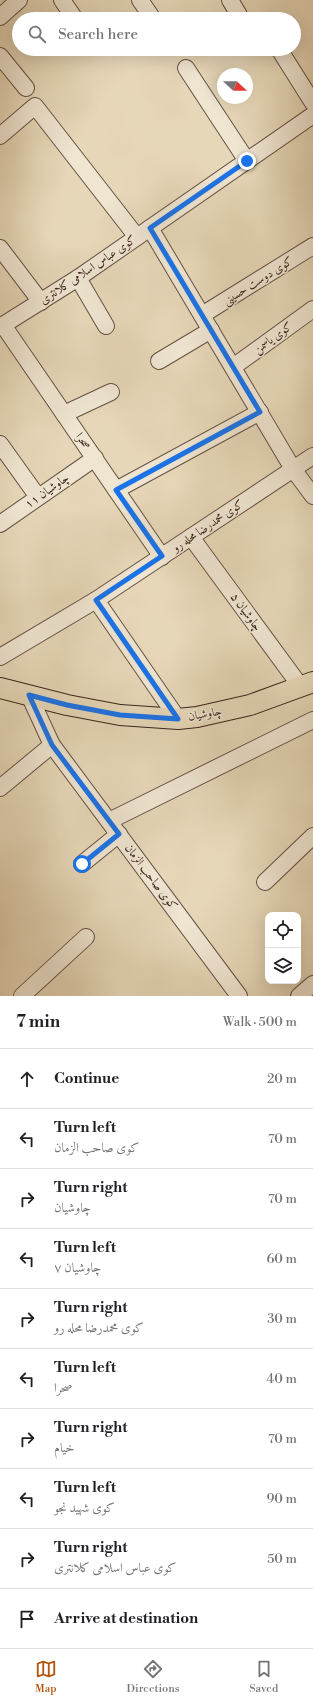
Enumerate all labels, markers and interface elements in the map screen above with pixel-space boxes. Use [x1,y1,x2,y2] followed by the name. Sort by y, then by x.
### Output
[12,12,301,56] search box
[26,23,48,45] icon: search
[58,25,138,44] text: Search here
[217,68,253,104] north arrow
[238,152,256,170] route end
[37,232,139,308] street label: کوی عباس اسلامی کلانتری
[220,253,297,309] street label: کوی دوست حسینی
[251,319,296,358] street label: کوی یاسمن
[72,430,94,453] street label: صحرا
[22,470,73,513] street label: چاوشیان ۱۱
[168,497,247,557] street label: کوی محمدرضا محله رو
[226,590,265,635] street label: چاوشیان ۵
[187,704,223,725] street label: چاوشیان
[121,841,181,913] street label: کوی صاحب الزمان
[73,855,91,873] route start
[265,912,301,984] map controls
[265,912,301,948] button: locate
[265,948,301,984] button: layers
[16,1011,60,1033] text: 7 min
[223,1014,297,1030] text: Walk · 500 m
[16,1068,38,1090] icon: ahead
[54,1069,119,1088] text: Continue
[267,1071,297,1087] text: 20 m
[54,1118,116,1137] text: Turn left
[16,1128,38,1150] icon: left
[268,1131,297,1147] text: 70 m
[54,1140,139,1156] text: کوی صاحب الزمان
[54,1178,128,1197] text: Turn right
[16,1188,38,1210] icon: right
[268,1191,297,1207] text: 70 m
[54,1200,91,1216] text: چاوشیان
[54,1238,116,1257] text: Turn left
[16,1248,38,1270] icon: left
[266,1251,297,1267] text: 60 m
[54,1260,101,1276] text: چاوشیان ۷
[54,1298,128,1317] text: Turn right
[16,1308,38,1330] icon: right
[267,1311,297,1327] text: 30 m
[54,1320,144,1336] text: کوی محمدرضا محله رو
[54,1358,116,1377] text: Turn left
[16,1368,38,1390] icon: left
[267,1371,297,1387] text: 40 m
[54,1380,73,1396] text: صحرا
[54,1418,128,1437] text: Turn right
[16,1428,38,1450] icon: right
[268,1431,297,1447] text: 70 m
[54,1440,75,1456] text: خیام
[54,1478,116,1497] text: Turn left
[16,1488,38,1510] icon: left
[266,1491,297,1507] text: 90 m
[54,1500,115,1516] text: کوی شهید نجو
[54,1538,128,1557] text: Turn right
[16,1548,38,1570] icon: right
[267,1551,297,1567] text: 50 m
[54,1560,176,1576] text: کوی عباس اسلامی کلانتری
[16,1608,38,1630] icon: arrive
[54,1609,198,1628] text: Arrive at destination
[35,1658,57,1696] tab: Map
[127,1658,180,1696] tab: Directions
[249,1658,278,1696] tab: Saved

